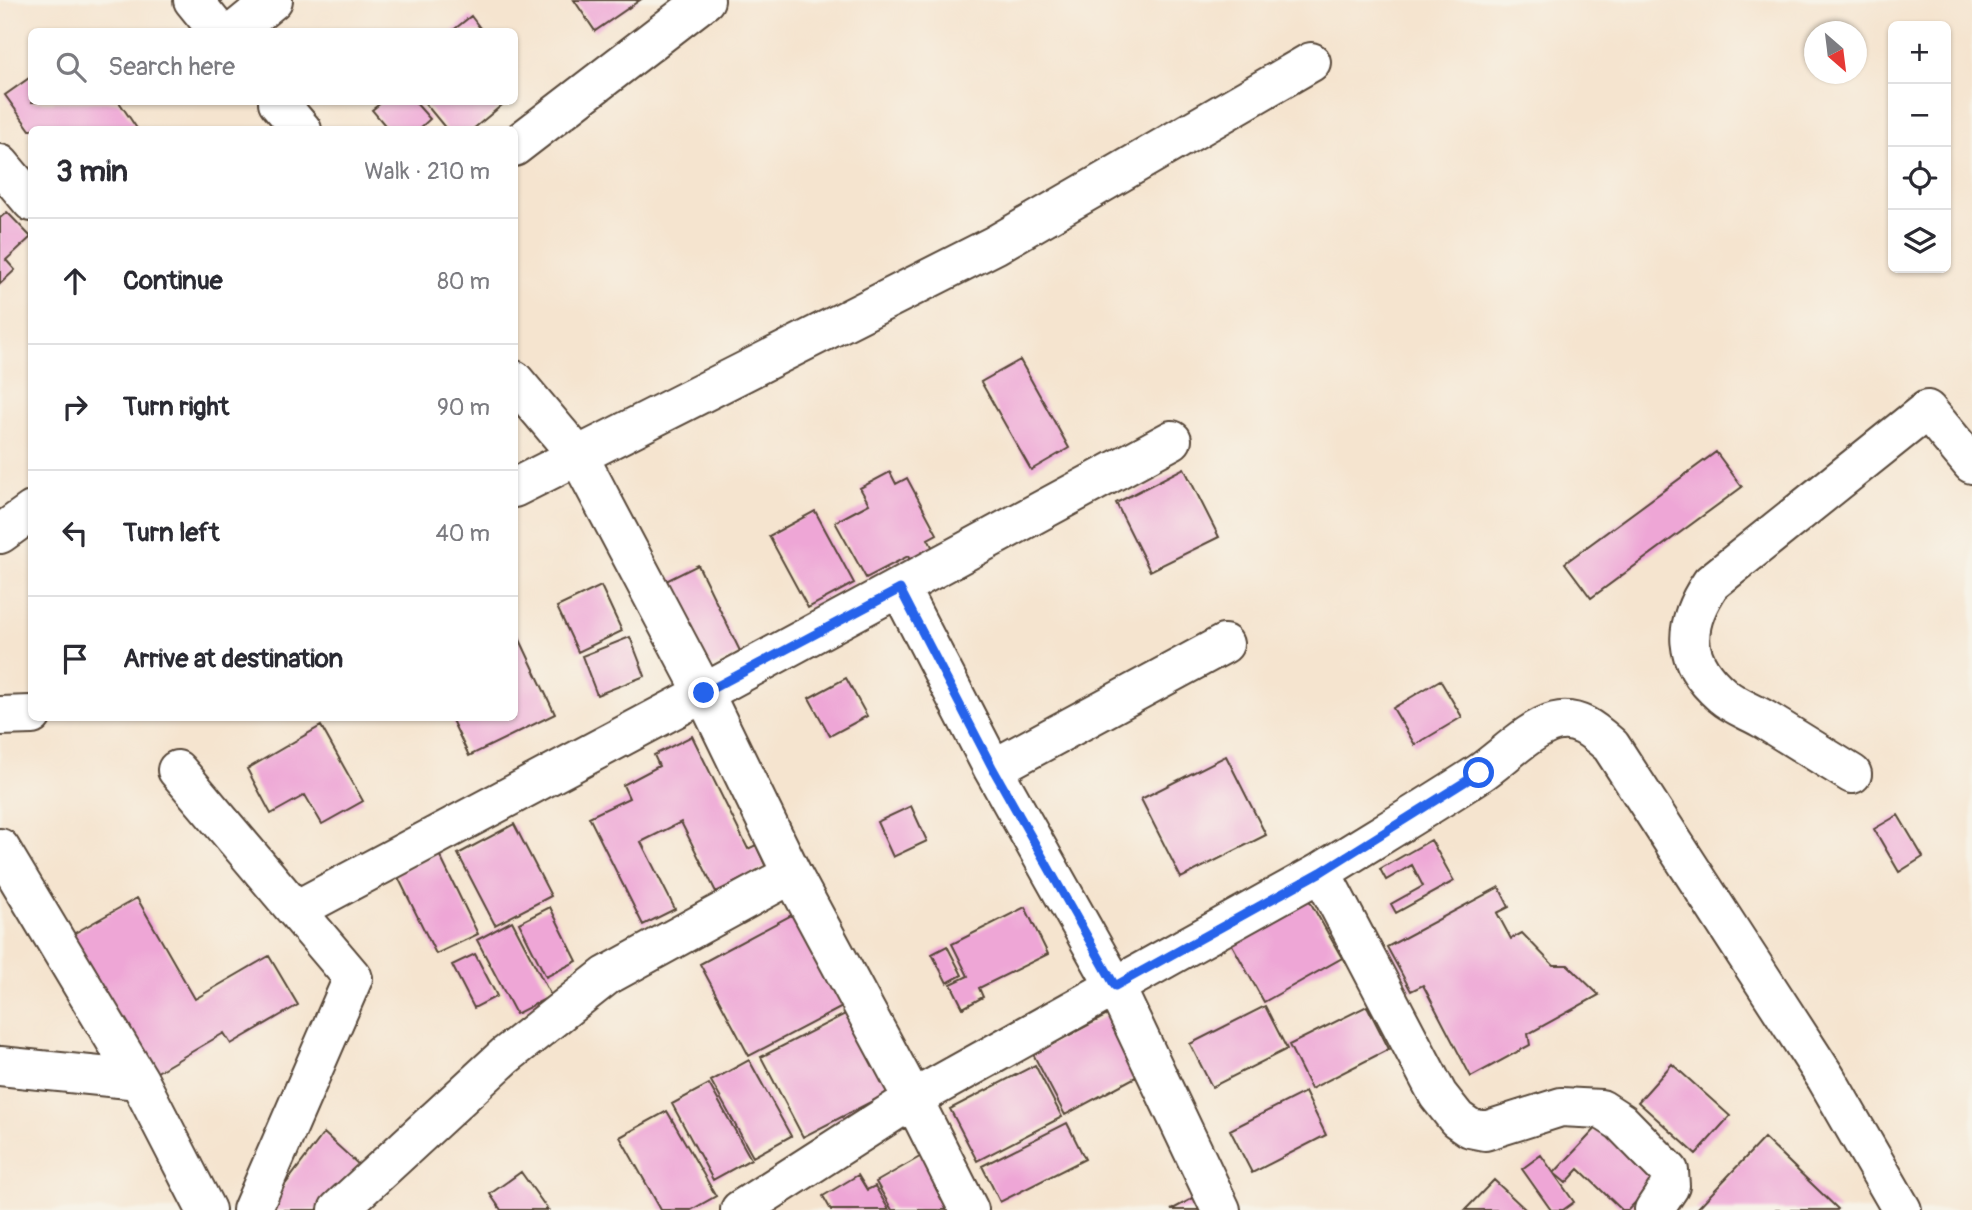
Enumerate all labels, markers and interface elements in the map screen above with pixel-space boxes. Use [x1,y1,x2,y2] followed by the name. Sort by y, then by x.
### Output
[1804,21,1867,84] north arrow
[1888,21,1951,273] map controls
[1888,21,1951,84] button: +
[28,28,518,105] search box
[52,48,90,86] icon: search
[108,51,235,83] text: Search here
[1888,84,1951,147] button: −
[1888,147,1951,210] button: locate
[56,153,128,190] text: 3 min
[364,157,490,186] text: Walk · 210 m
[1888,210,1951,273] button: layers
[56,262,94,300] icon: ahead
[123,265,223,297] text: Continue
[437,267,490,296] text: 80 m
[56,388,94,426] icon: right
[123,391,229,423] text: Turn right
[437,393,490,422] text: 90 m
[56,514,94,552] icon: left
[123,517,219,549] text: Turn left
[436,519,490,548] text: 40 m
[56,640,94,678] icon: arrive
[123,643,343,675] text: Arrive at destination
[688,677,719,708] route end
[1463,757,1494,788] route start

